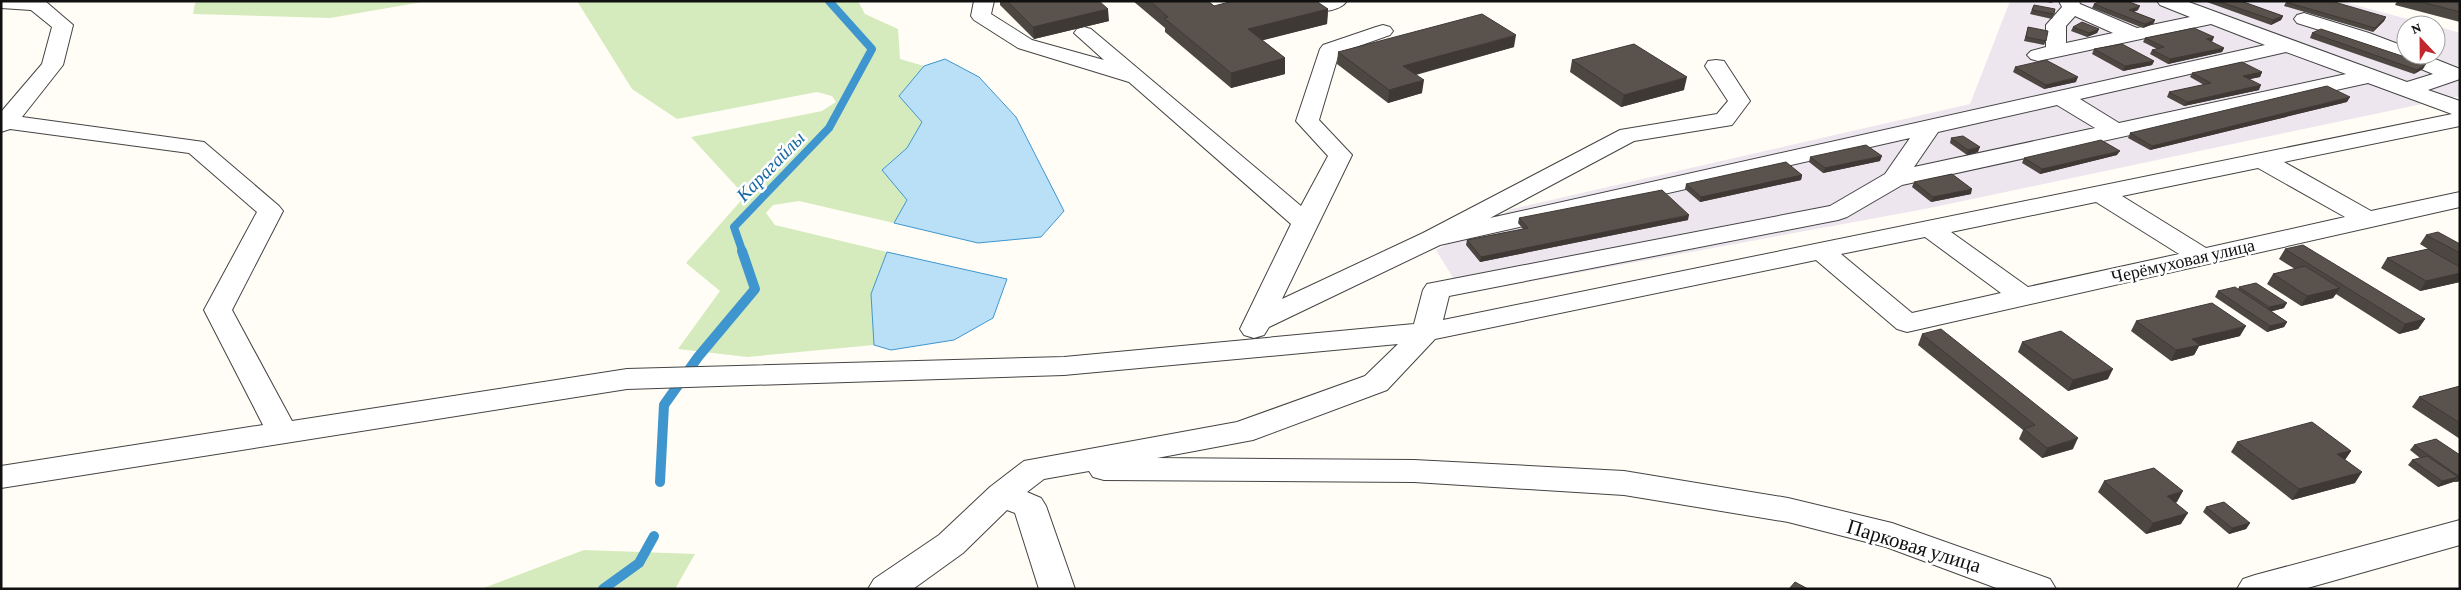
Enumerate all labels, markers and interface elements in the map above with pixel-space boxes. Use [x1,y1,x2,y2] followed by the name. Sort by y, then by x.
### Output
[2396,15,2446,65] north arrow
[2409,19,2424,37] text: N
[731,127,809,206] water label: Карагайлы
[2109,235,2257,287] street label: Черёмуховая улица
[1844,514,1985,578] street label: Парковая улица

